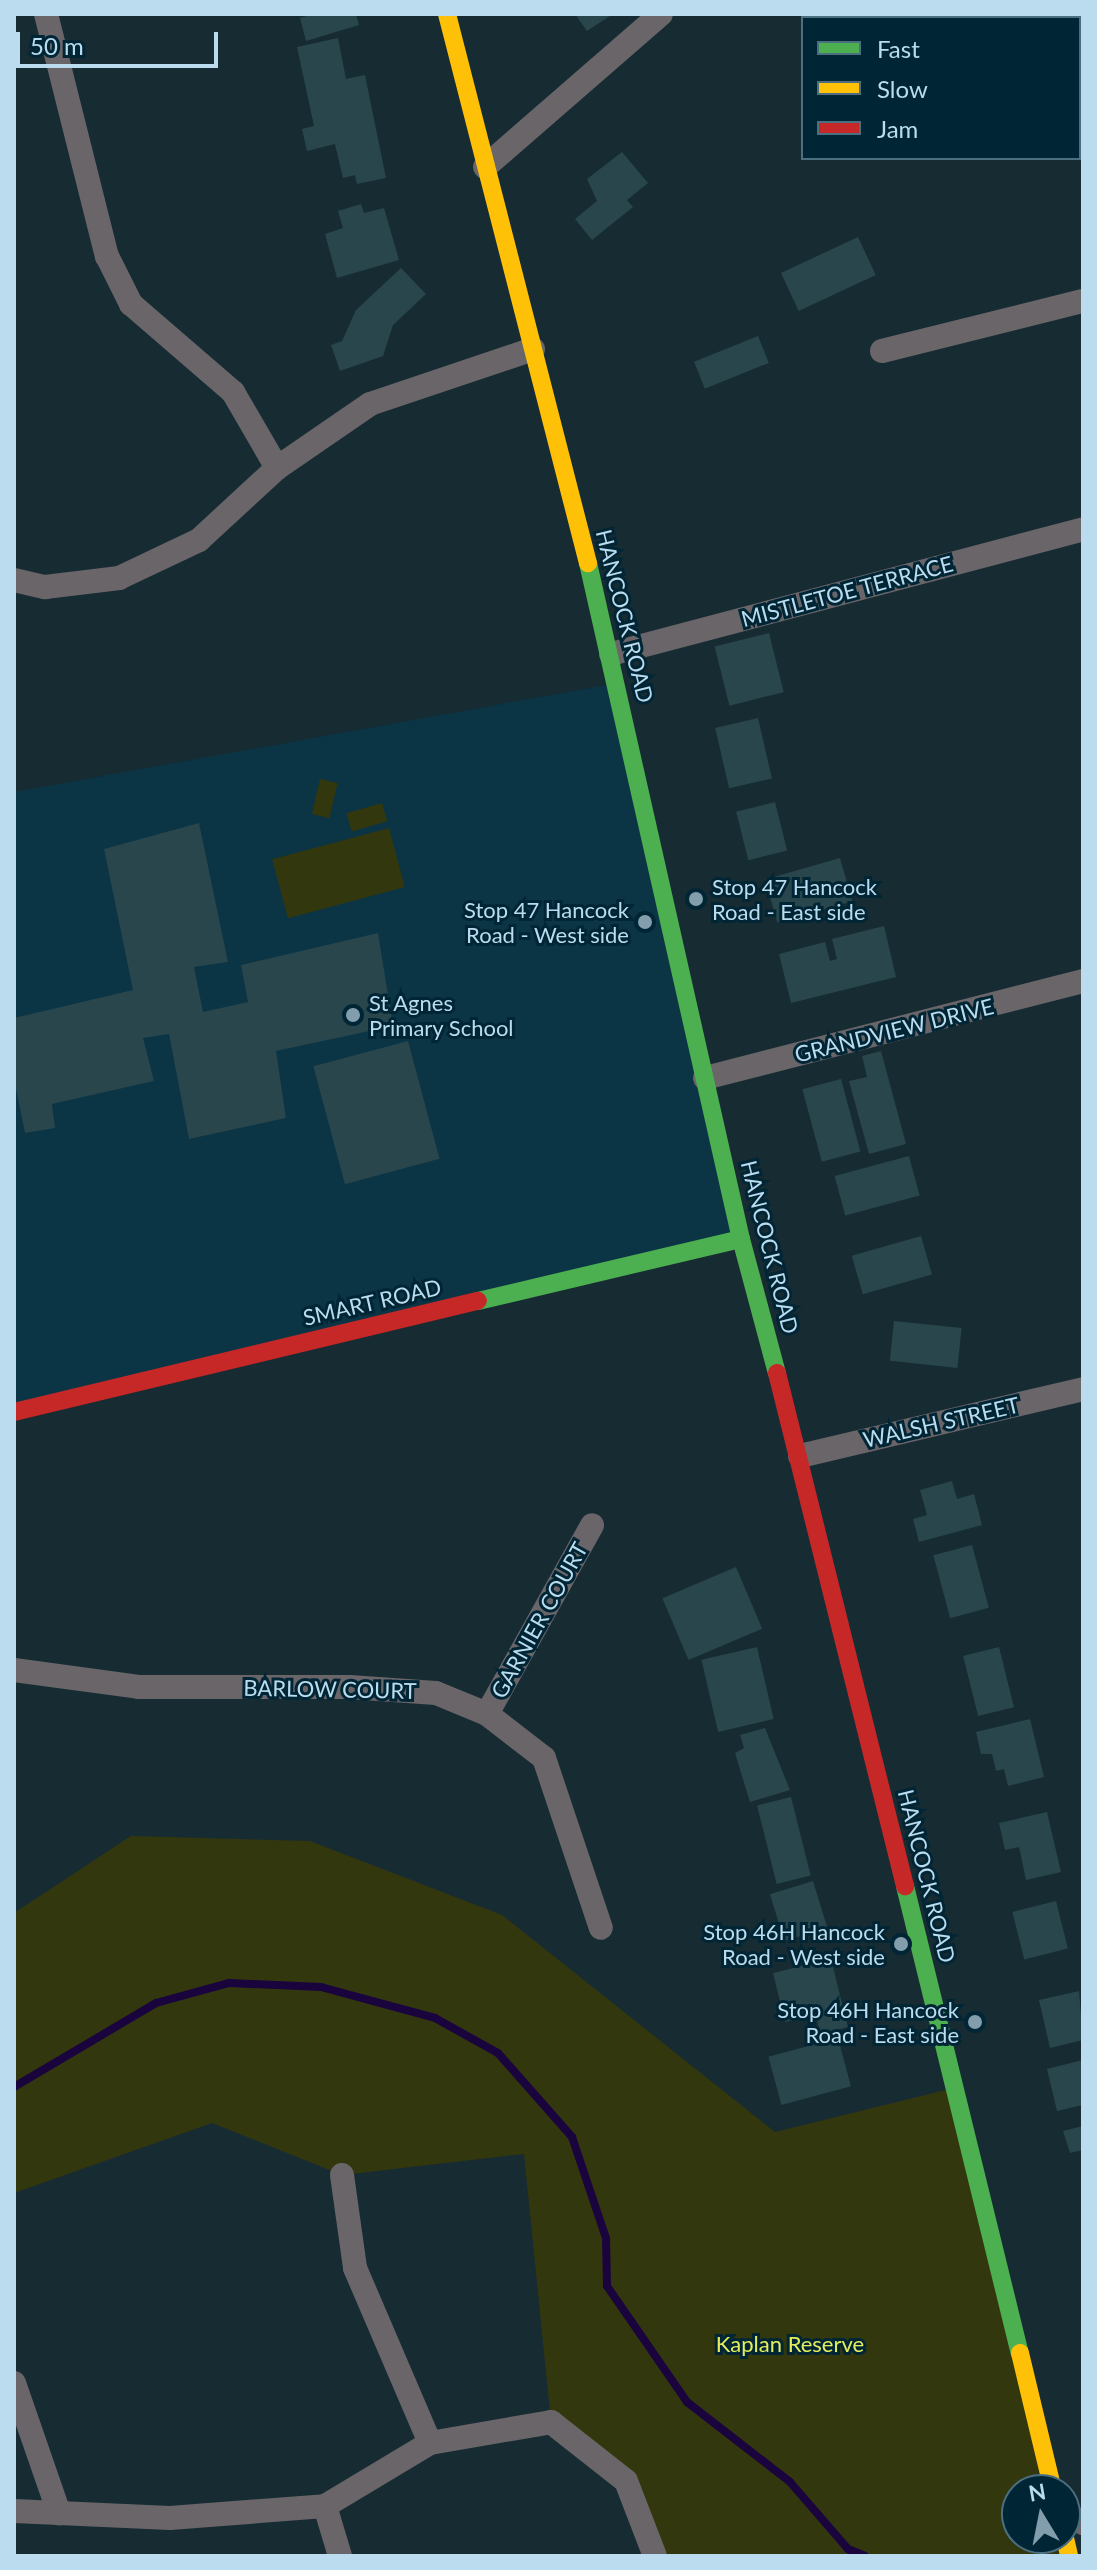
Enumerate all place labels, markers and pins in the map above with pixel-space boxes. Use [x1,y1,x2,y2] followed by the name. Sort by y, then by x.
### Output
[712,873,877,924] place label: Stop 47 Hancock Road - East side
[687,890,705,908] marker: Stop 47 Hancock Road - East side
[464,896,629,948] place label: Stop 47 Hancock Road - West side
[636,913,654,931] marker: Stop 47 Hancock Road - West side
[369,989,514,1040] place label: St Agnes Primary School
[344,1006,362,1024] marker: St Agnes Primary School
[703,1918,885,1970] place label: Stop 46H Hancock Road - West side
[892,1935,910,1953] marker: Stop 46H Hancock Road - West side
[777,1996,959,2048] place label: Stop 46H Hancock Road - East side
[966,2013,984,2031] marker: Stop 46H Hancock Road - East side

